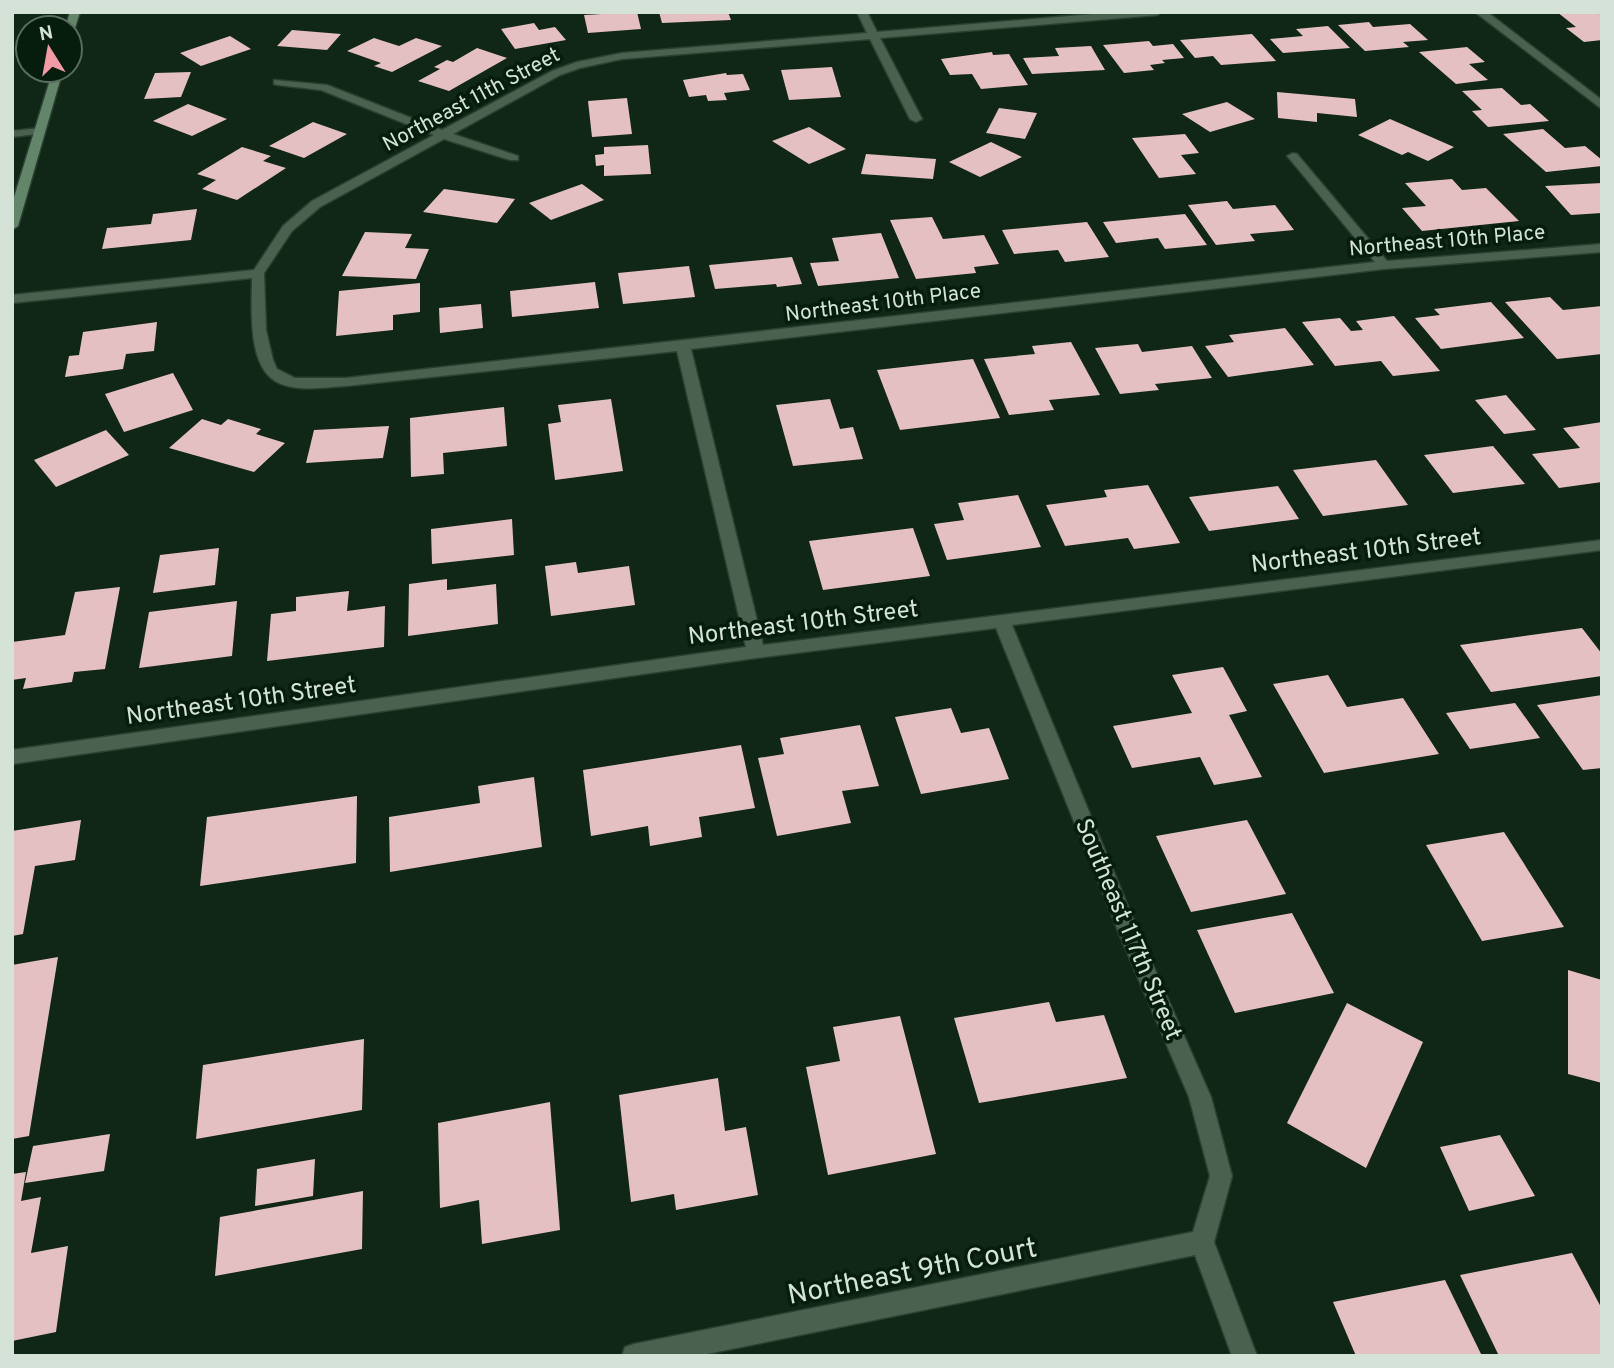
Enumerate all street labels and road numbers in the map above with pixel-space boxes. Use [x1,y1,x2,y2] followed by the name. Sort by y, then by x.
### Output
[378,42,565,159] street label: Northeast 11th Street
[1348,219,1546,264] street label: Northeast 10th Place
[784,278,983,329] street label: Northeast 10th Place
[1249,523,1483,581] street label: Northeast 10th Street
[686,595,920,653] street label: Northeast 10th Street
[124,671,358,733] street label: Northeast 10th Street
[1067,814,1187,1045] street label: Southeast 117th Street
[785,1231,1040,1315] street label: Northeast 9th Court

